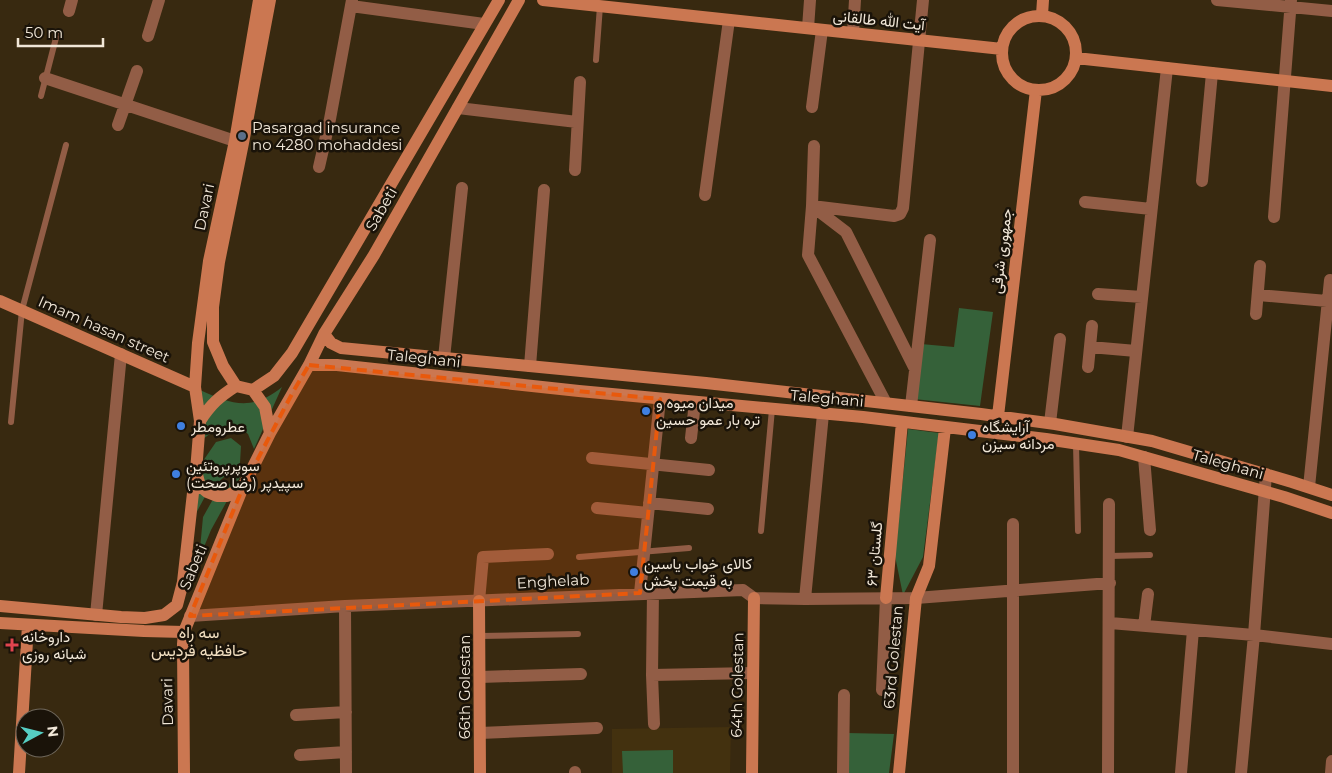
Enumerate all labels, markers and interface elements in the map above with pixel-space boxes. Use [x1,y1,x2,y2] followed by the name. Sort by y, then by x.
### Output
[832,6,927,35] street label: آیت الله طالقانی
[18,15,102,47] scale bar
[25,23,63,42] text: 50 m
[252,118,402,154] place label: Pasargad insurance no 4280 mohaddesi
[236,130,248,142] marker: Pasargad insurance no 4280 mohaddesi
[190,182,218,232] street label: Davari
[361,184,401,234] street label: Sabeti
[986,207,1017,295] street label: جمهوری شرقی
[35,291,173,367] street label: Imam hasan street
[386,345,462,371] street label: Taleghani
[790,385,864,411] street label: Taleghani
[656,393,760,430] place label: میدان میوه و تره بار عمو حسین
[640,405,652,417] marker: میدان میوه و تره بار عمو حسین
[190,417,245,436] place label: عطرومطر
[982,417,1055,453] place label: آرایشگاه مردانه سیزن
[175,420,187,432] marker: عطرومطر
[966,429,978,441] marker: آرایشگاه مردانه سیزن
[1190,445,1266,483] street label: Taleghani
[186,456,303,493] place label: سوپرپروتئین سپیدپر (رضا صحت)
[170,468,182,480] marker: سوپرپروتئین سپیدپر (رضا صحت)
[862,520,886,587] street label: گلستان ۶۳
[175,541,211,593] street label: Sabeti
[644,554,752,591] place label: کالای خواب یاسین به قیمت پخش
[628,566,640,578] marker: کالای خواب یاسین به قیمت پخش
[516,570,590,592] street label: Enghelab
[879,605,907,709] street label: 63rd Golestan
[151,623,247,661] district label: سه راه حافظیه فردیس
[22,627,86,664] place label: داروخانه شبانه روزی
[727,632,747,738] street label: 64th Golestan
[455,635,474,739] street label: 66th Golestan
[6,639,18,651] marker: داروخانه شبانه روزی
[157,678,177,726] street label: Davari
[15,708,65,758] north arrow
[43,725,63,738] text: N

